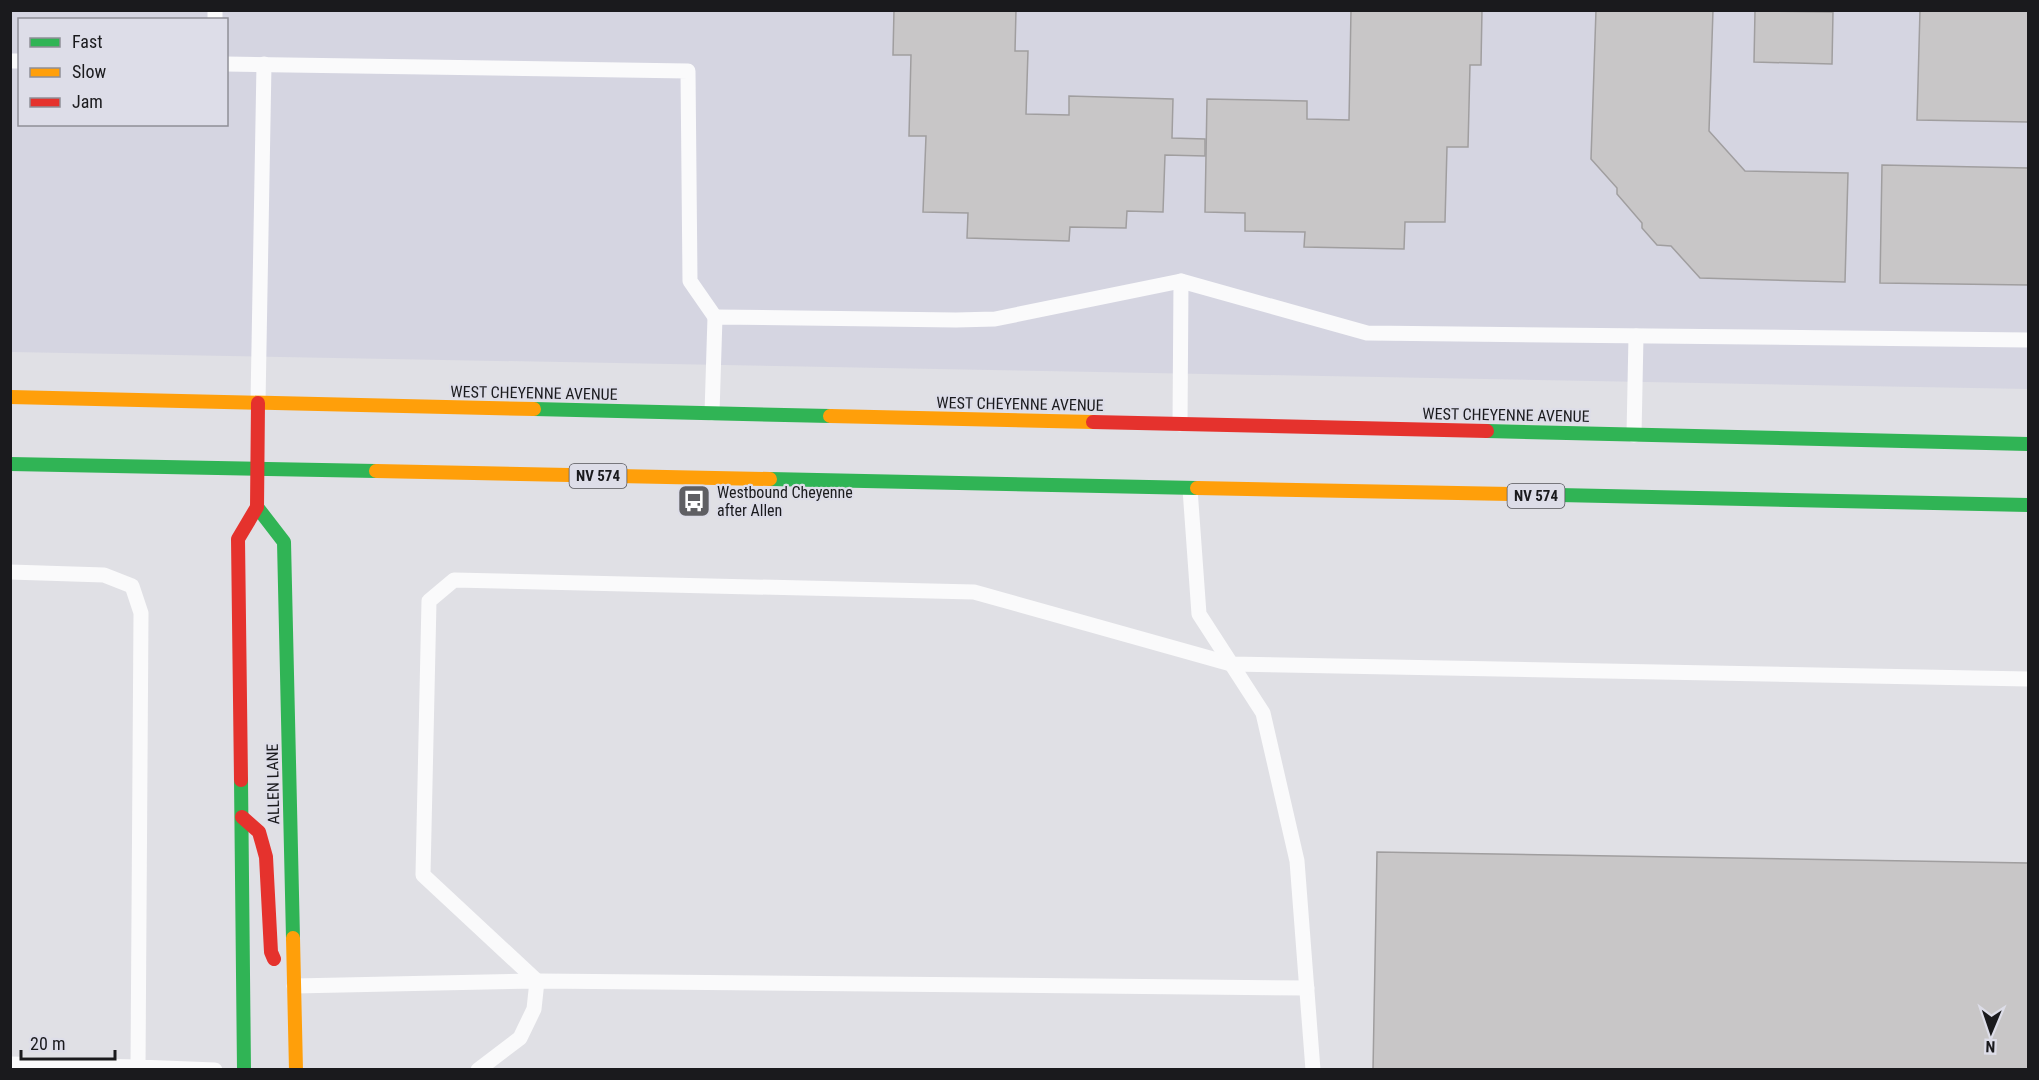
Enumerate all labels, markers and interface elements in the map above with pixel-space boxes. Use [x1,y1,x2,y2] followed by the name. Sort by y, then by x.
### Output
[18,18,228,126] legend
[72,31,103,52] text: Fast
[72,61,107,82] text: Slow
[72,91,103,112] text: Jam
[450,382,618,404] street label: WEST CHEYENNE AVENUE
[936,393,1104,415] street label: WEST CHEYENNE AVENUE
[1422,404,1590,426] street label: WEST CHEYENNE AVENUE
[570,464,626,488] road number: NV 574
[676,483,712,519] bus stop icon: Westbound Cheyenne after Allen
[717,483,853,520] place label: Westbound Cheyenne after Allen
[1508,484,1564,508] road number: NV 574
[263,743,283,825] street label: ALLEN LANE
[1961,1002,2021,1062] north arrow
[21,1023,116,1061] scale bar
[30,1033,65,1054] text: 20 m
[1985,1037,1996,1056] text: N

